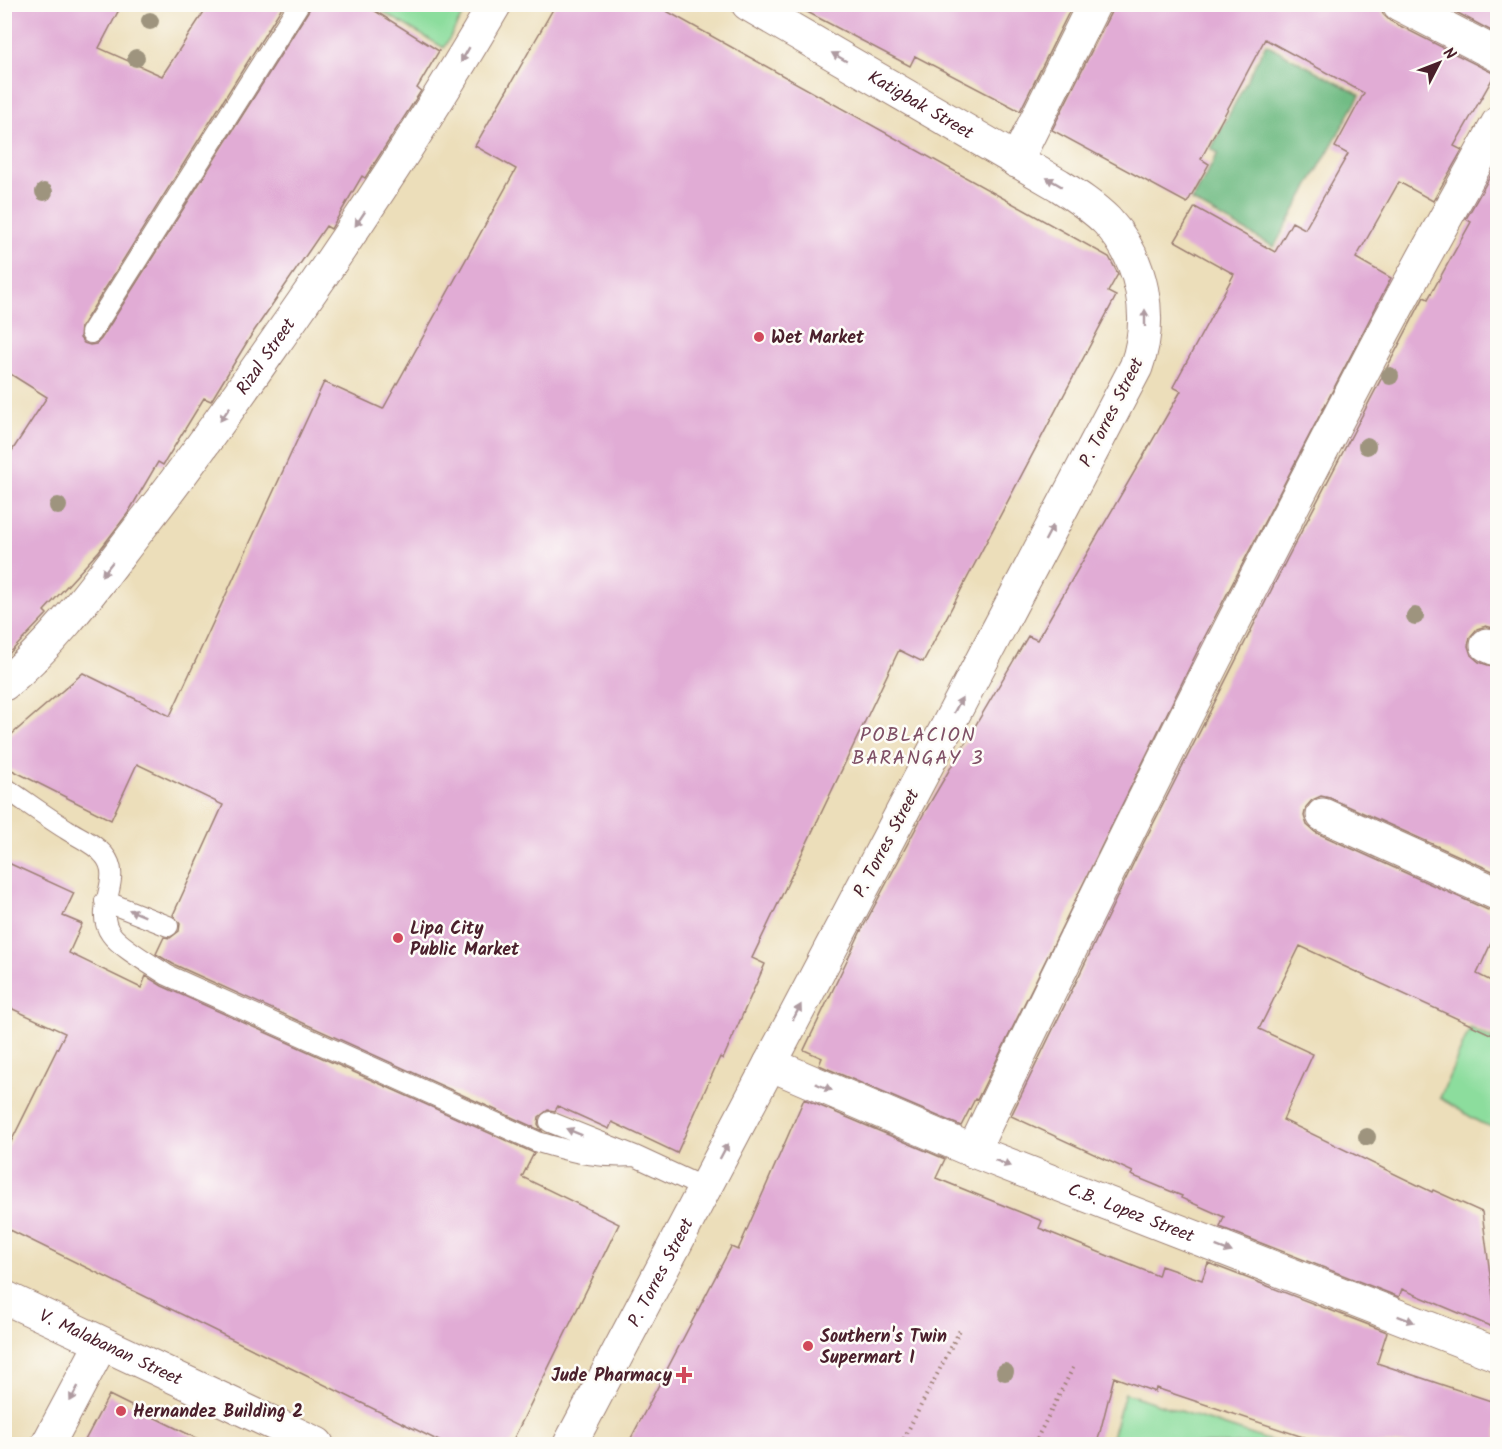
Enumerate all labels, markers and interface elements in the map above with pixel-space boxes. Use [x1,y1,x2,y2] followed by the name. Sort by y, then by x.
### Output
[1409,33,1469,93] north arrow
[1436,42,1462,66] text: N
[460,47,471,63] one-way arrow
[830,53,847,63] one-way arrow
[862,64,979,149] street label: Katigbak Street
[1046,177,1062,188] one-way arrow
[355,211,366,228] one-way arrow
[1140,309,1150,328] one-way arrow
[229,312,304,402] street label: Rizal Street
[771,324,865,353] place label: Wet Market
[752,330,766,344] marker: Wet Market
[1072,352,1153,473] street label: P. Torres Street
[220,406,231,422] one-way arrow
[1044,524,1054,541] one-way arrow
[101,561,114,577] one-way arrow
[953,697,963,714] one-way arrow
[852,720,984,775] district label: POBLACION BARANGAY 3
[846,783,929,903] street label: P. Torres Street
[128,908,146,918] one-way arrow
[410,915,520,965] place label: Lipa City Public Market
[391,931,405,945] marker: Lipa City Public Market
[792,1004,802,1021] one-way arrow
[815,1082,833,1092] one-way arrow
[564,1126,582,1136] one-way arrow
[719,1142,729,1159] one-way arrow
[994,1159,1012,1168] one-way arrow
[1063,1176,1199,1252] street label: C.B. Lopez Street
[621,1212,703,1333] street label: P. Torres Street
[1215,1245,1233,1254] one-way arrow
[34,1302,187,1395] street label: V. Malabanan Street
[1397,1315,1415,1325] one-way arrow
[820,1323,947,1373] place label: Southern's Twin Supermart I
[801,1339,815,1353] marker: Southern's Twin Supermart I
[551,1362,673,1391] place label: Jude Pharmacy
[677,1368,691,1382] marker: Jude Pharmacy
[69,1386,79,1403] one-way arrow
[133,1398,303,1427] place label: Hernandez Building 2
[114,1404,128,1418] marker: Hernandez Building 2

